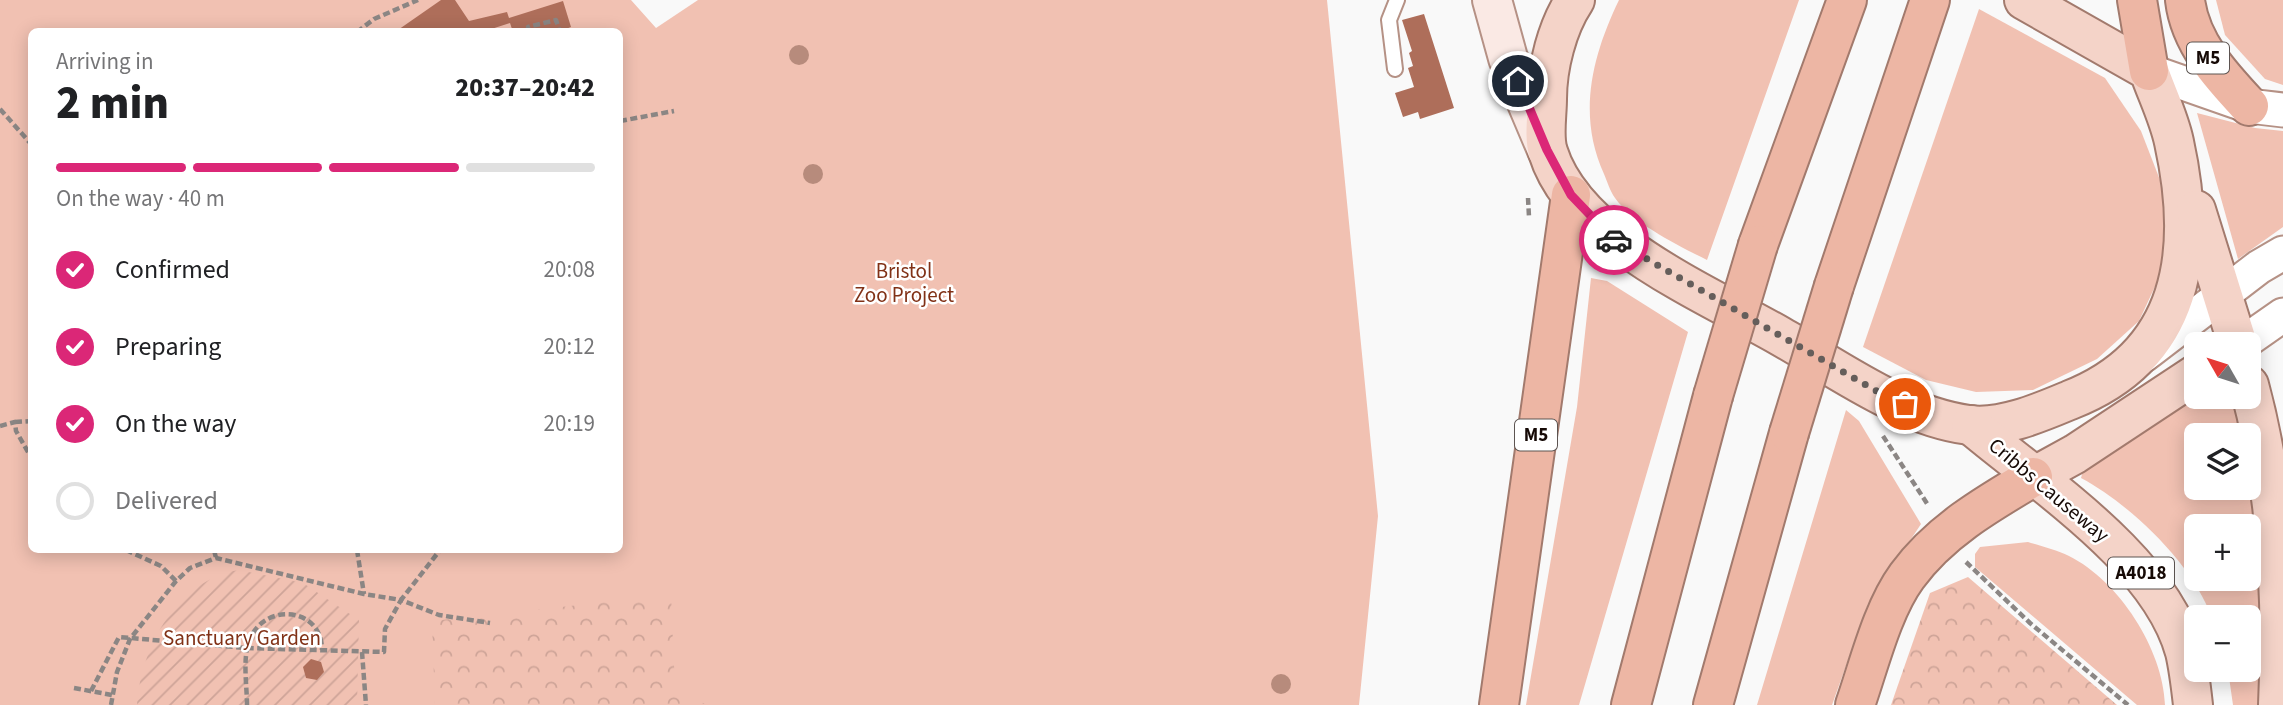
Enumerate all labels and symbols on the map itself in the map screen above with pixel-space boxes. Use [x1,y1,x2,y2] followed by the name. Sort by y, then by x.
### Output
[2187,43,2229,74] road number: M5
[1488,51,1548,111] pin
[1579,205,1649,275] courier
[854,256,954,310] park label: Bristol Zoo Project
[2184,332,2261,410] north arrow
[1875,374,1935,434] pin
[1515,420,1557,450] road number: M5
[1982,431,2116,550] street label: Cribbs Causeway
[2108,558,2174,588] road number: A4018
[163,623,321,653] park label: Sanctuary Garden

